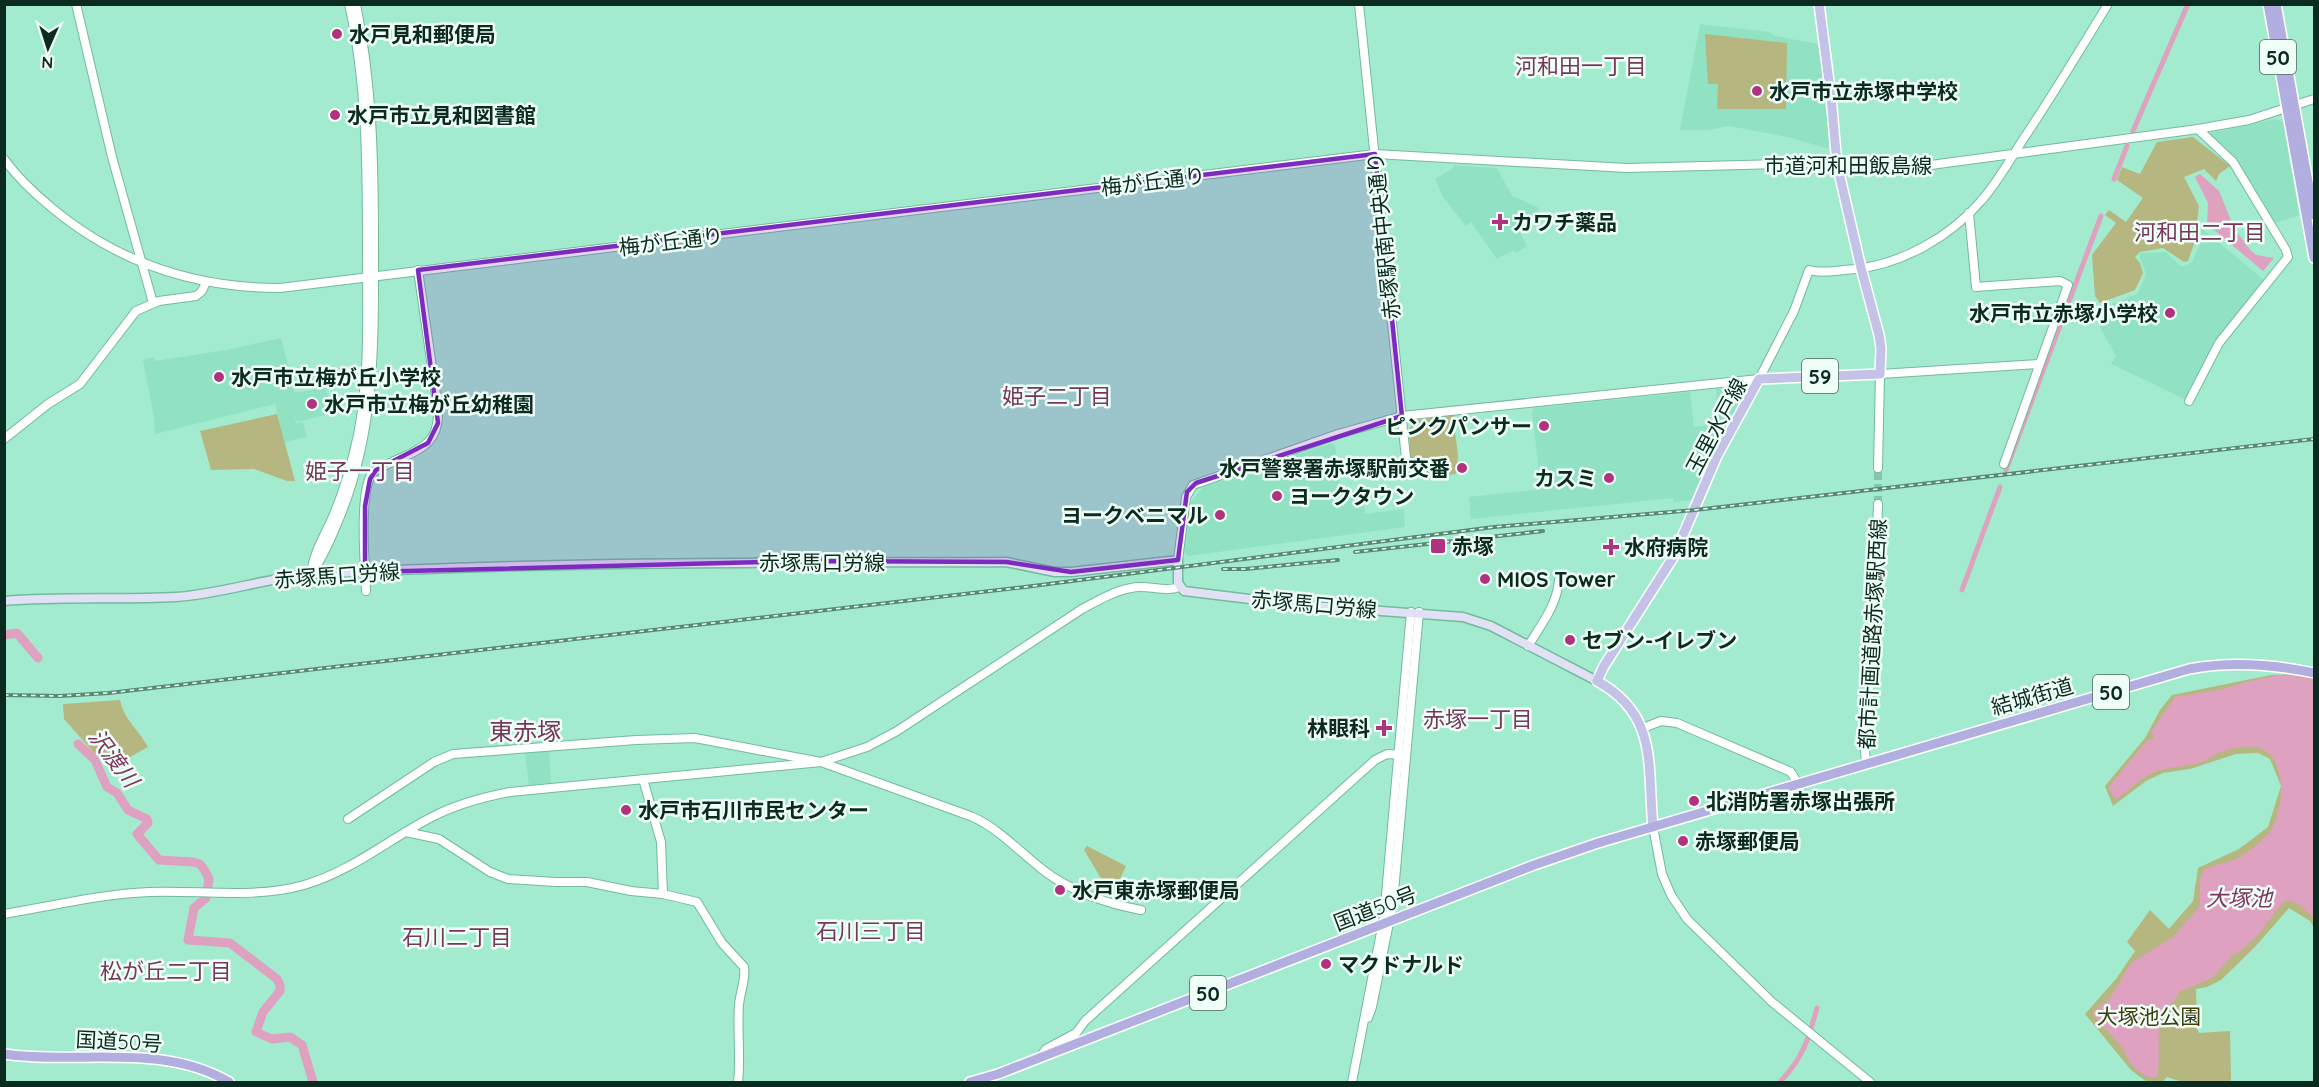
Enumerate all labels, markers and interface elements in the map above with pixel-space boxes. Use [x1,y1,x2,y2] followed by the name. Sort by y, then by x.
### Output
[18,18,78,78] north arrow
[349,21,496,47] place label: 水戸見和郵便局
[330,27,344,41] marker: 水戸見和郵便局
[2260,40,2296,74] road number: 50
[1515,52,1647,80] district label: 河和田一丁目
[41,53,54,73] text: N
[1769,78,1958,104] place label: 水戸市立赤塚中学校
[1750,84,1764,98] marker: 水戸市立赤塚中学校
[347,102,536,128] place label: 水戸市立見和図書館
[328,108,342,122] marker: 水戸市立見和図書館
[1361,151,1405,321] street label: 赤塚駅南中央通り
[1764,152,1932,178] street label: 市道河和田飯島線
[1099,162,1207,200] street label: 梅が丘通り
[1512,209,1617,235] place label: カワチ薬品
[1493,215,1507,229] marker: カワチ薬品
[2134,218,2266,246] district label: 河和田二丁目
[617,222,725,260] street label: 梅が丘通り
[1969,300,2158,326] place label: 水戸市立赤塚小学校
[2163,306,2177,320] marker: 水戸市立赤塚小学校
[1802,359,1838,393] road number: 59
[231,364,441,390] place label: 水戸市立梅が丘小学校
[212,370,226,384] marker: 水戸市立梅が丘小学校
[1680,374,1752,478] street label: 玉里水戸線
[1002,382,1112,410] district label: 姫子二丁目
[324,391,534,417] place label: 水戸市立梅が丘幼稚園
[305,397,319,411] marker: 水戸市立梅が丘幼稚園
[1385,413,1532,439] place label: ピンクパンサー
[1537,419,1551,433] marker: ピンクパンサー
[1219,455,1450,481] place label: 水戸警察署赤塚駅前交番
[305,457,415,485] district label: 姫子一丁目
[1455,461,1469,475] marker: 水戸警察署赤塚駅前交番
[1534,465,1597,491] place label: カスミ
[1602,471,1616,485] marker: カスミ
[1289,483,1414,509] place label: ヨークタウン
[1270,489,1284,503] marker: ヨークタウン
[1061,502,1208,528] place label: ヨークベニマル
[1213,508,1227,522] marker: ヨークベニマル
[1853,518,1891,750] street label: 都市計画道路赤塚駅西線
[1452,533,1494,559] place label: 赤塚
[1624,534,1708,560] place label: 水府病院
[1429,537,1447,555] marker: 赤塚
[1602,538,1620,556] marker: 水府病院
[759,549,885,575] street label: 赤塚馬口労線
[273,558,401,592] street label: 赤塚馬口労線
[1497,566,1616,592] place label: MIOS Tower
[1478,572,1492,586] marker: MIOS Tower
[1250,586,1378,622] street label: 赤塚馬口労線
[1582,627,1737,653] place label: セブン-イレブン
[1563,633,1577,647] marker: セブン-イレブン
[1988,672,2076,720] street label: 結城街道
[2093,675,2129,709] road number: 50
[1423,705,1533,733] district label: 赤塚一丁目
[1307,715,1370,741] place label: 林眼科
[489,716,561,746] district label: 東赤塚
[1375,719,1393,737] marker: 林眼科
[83,723,146,794] water label: 沢渡川
[1706,788,1895,814] place label: 北消防署赤塚出張所
[1687,794,1701,808] marker: 北消防署赤塚出張所
[638,797,869,823] place label: 水戸市石川市民センター
[619,803,633,817] marker: 水戸市石川市民センター
[1695,828,1800,854] place label: 赤塚郵便局
[1676,834,1690,848] marker: 赤塚郵便局
[1072,877,1240,903] place label: 水戸東赤塚郵便局
[1330,880,1420,936] street label: 国道50号
[1053,883,1067,897] marker: 水戸東赤塚郵便局
[2206,884,2274,912] water label: 大塚池
[816,917,926,945] district label: 石川三丁目
[402,923,512,951] district label: 石川二丁目
[1338,951,1464,977] place label: マクドナルド
[100,957,232,985] district label: 松が丘二丁目
[1319,957,1333,971] marker: マクドナルド
[1190,976,1226,1010] road number: 50
[2097,1003,2202,1029] park label: 大塚池公園
[75,1026,163,1056] street label: 国道50号

